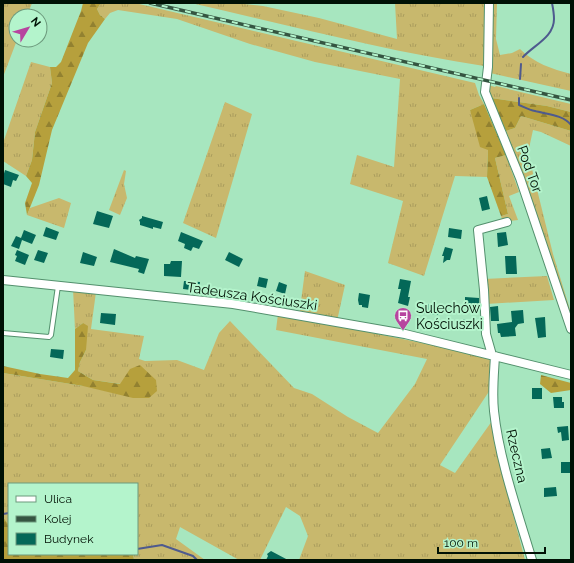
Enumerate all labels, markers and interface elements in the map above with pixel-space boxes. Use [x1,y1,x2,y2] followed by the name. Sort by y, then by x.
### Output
[8,8,48,48] north arrow
[28,15,43,29] text: N
[514,143,546,195] street label: Pod Tor
[186,279,318,313] street label: Tadeusza Kościuszki
[416,300,483,332] place label: Sulechów Kościuszki
[393,306,413,331] bus stop icon: Sulechów Kościuszki
[503,428,531,484] street label: Rzeczna
[8,483,138,555] legend
[44,492,72,506] text: Ulica
[44,512,72,526] text: Kolej
[438,529,545,555] scale bar
[44,532,94,546] text: Budynek
[444,536,478,550] text: 100 m

